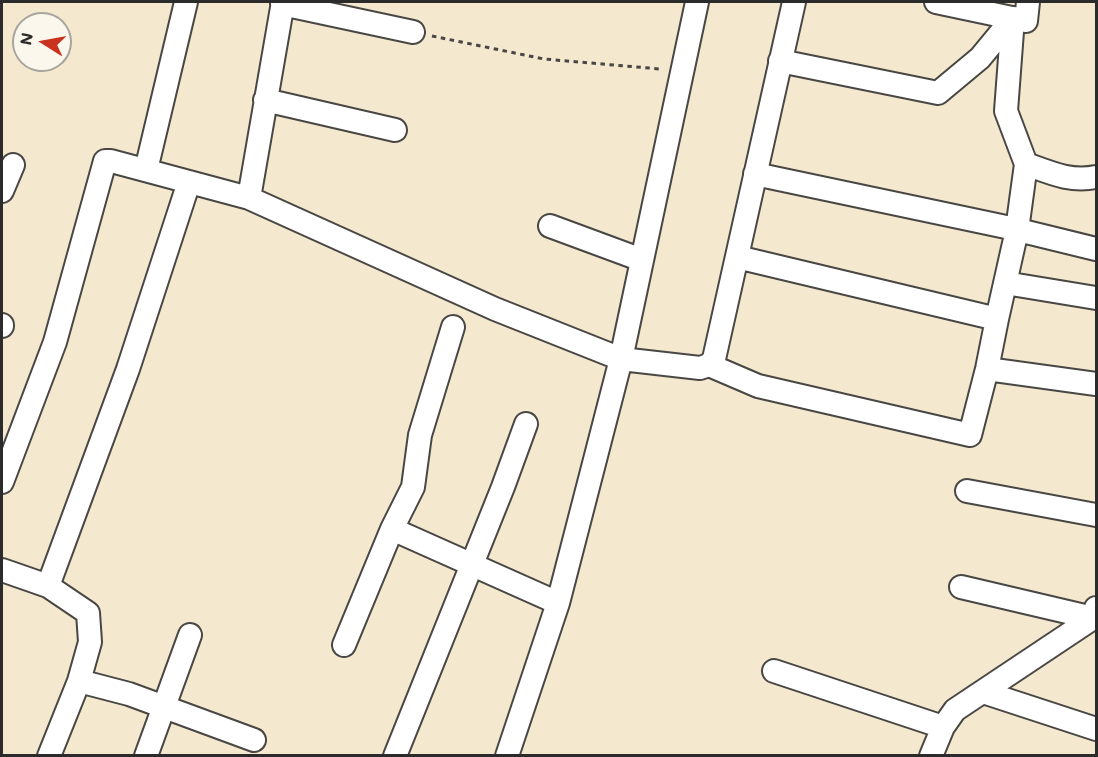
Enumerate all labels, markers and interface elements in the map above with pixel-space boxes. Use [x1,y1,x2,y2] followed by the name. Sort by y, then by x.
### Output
[12,12,72,72] north arrow
[14,31,37,47] text: N

